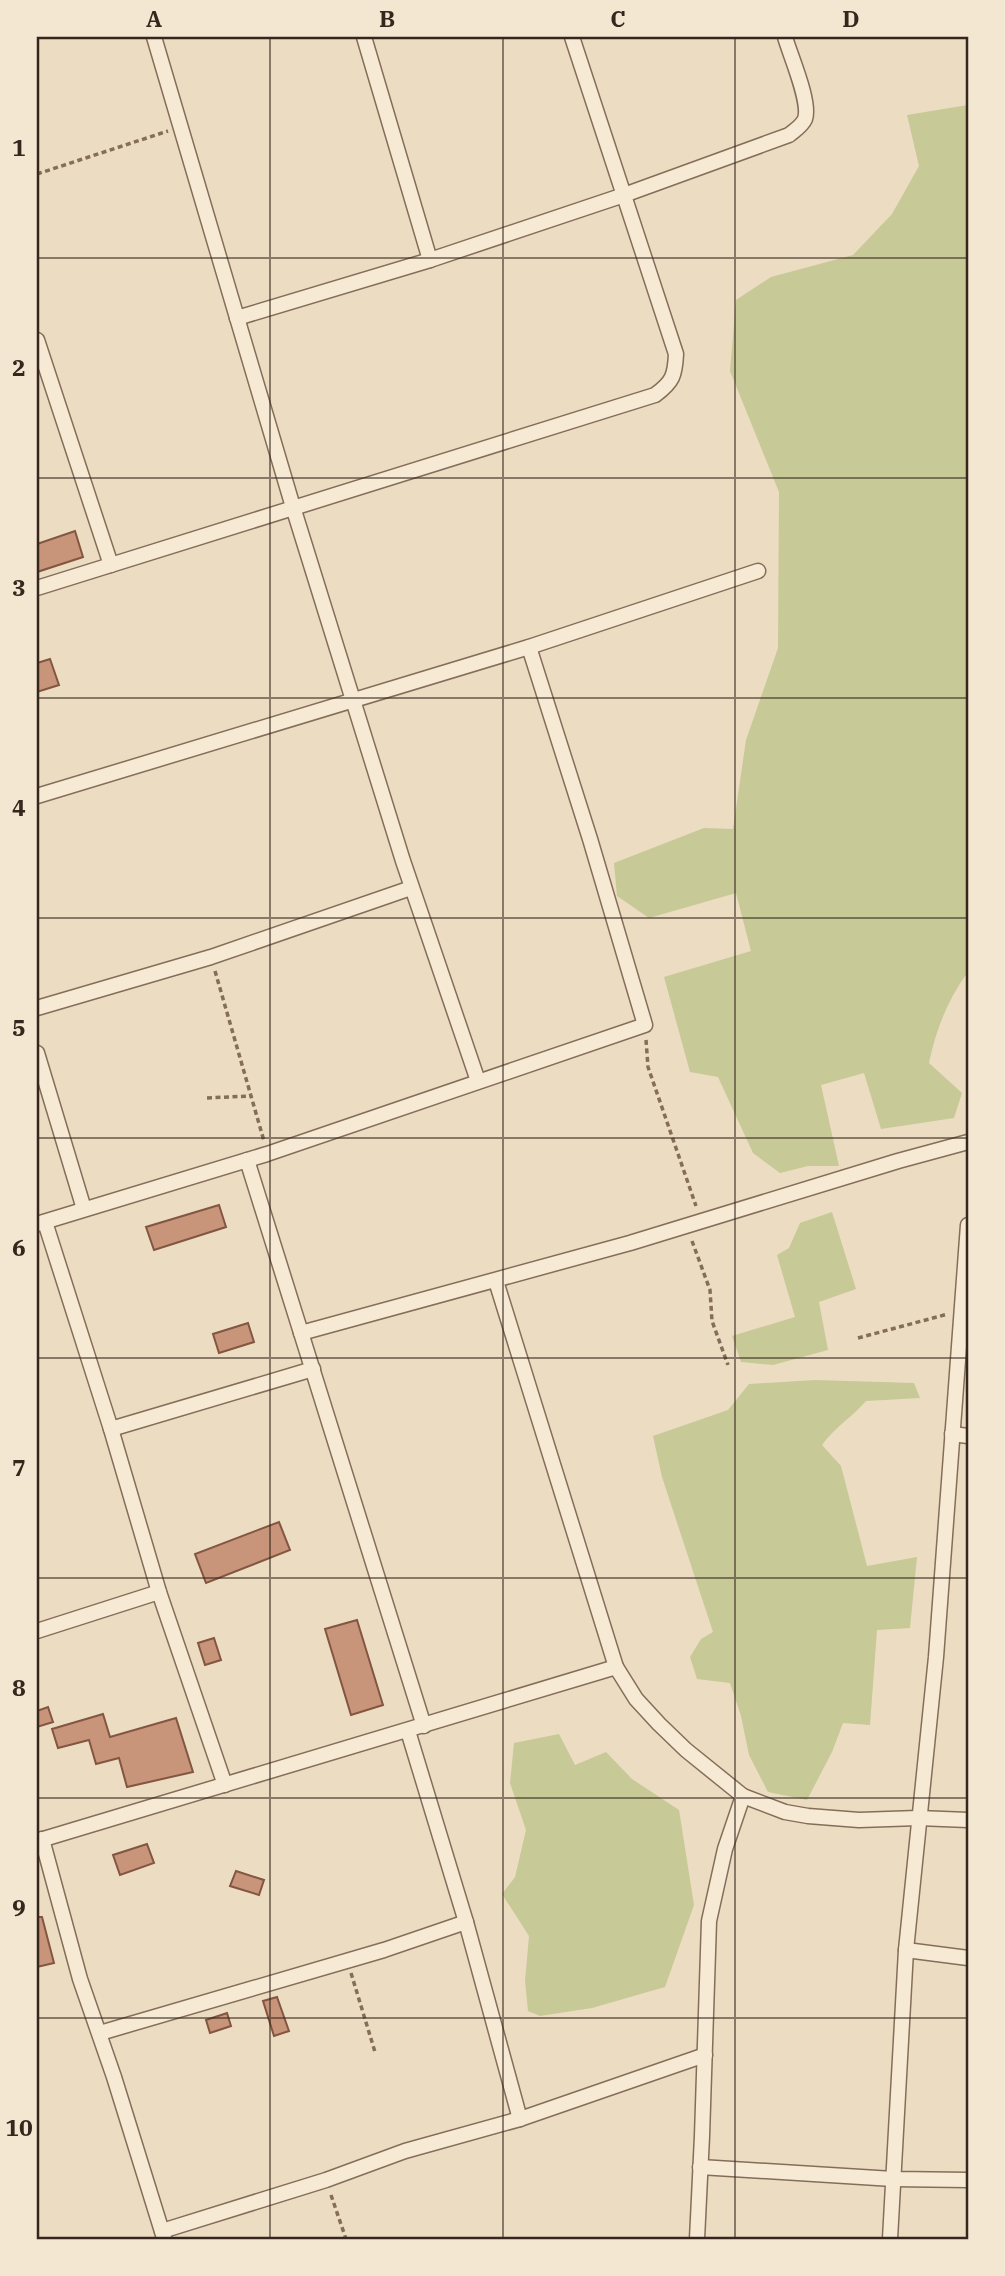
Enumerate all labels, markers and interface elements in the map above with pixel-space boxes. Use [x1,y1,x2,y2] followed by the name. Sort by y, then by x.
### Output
[146,3,162,33] text: A
[379,3,395,33] text: B
[610,3,626,33] text: C
[842,3,860,33] text: D
[12,132,26,162] text: 1
[12,352,26,382] text: 2
[12,572,26,602] text: 3
[12,792,26,822] text: 4
[12,1012,26,1042] text: 5
[12,1232,26,1262] text: 6
[12,1452,26,1482] text: 7
[12,1672,26,1702] text: 8
[12,1892,26,1922] text: 9
[5,2112,33,2142] text: 10

